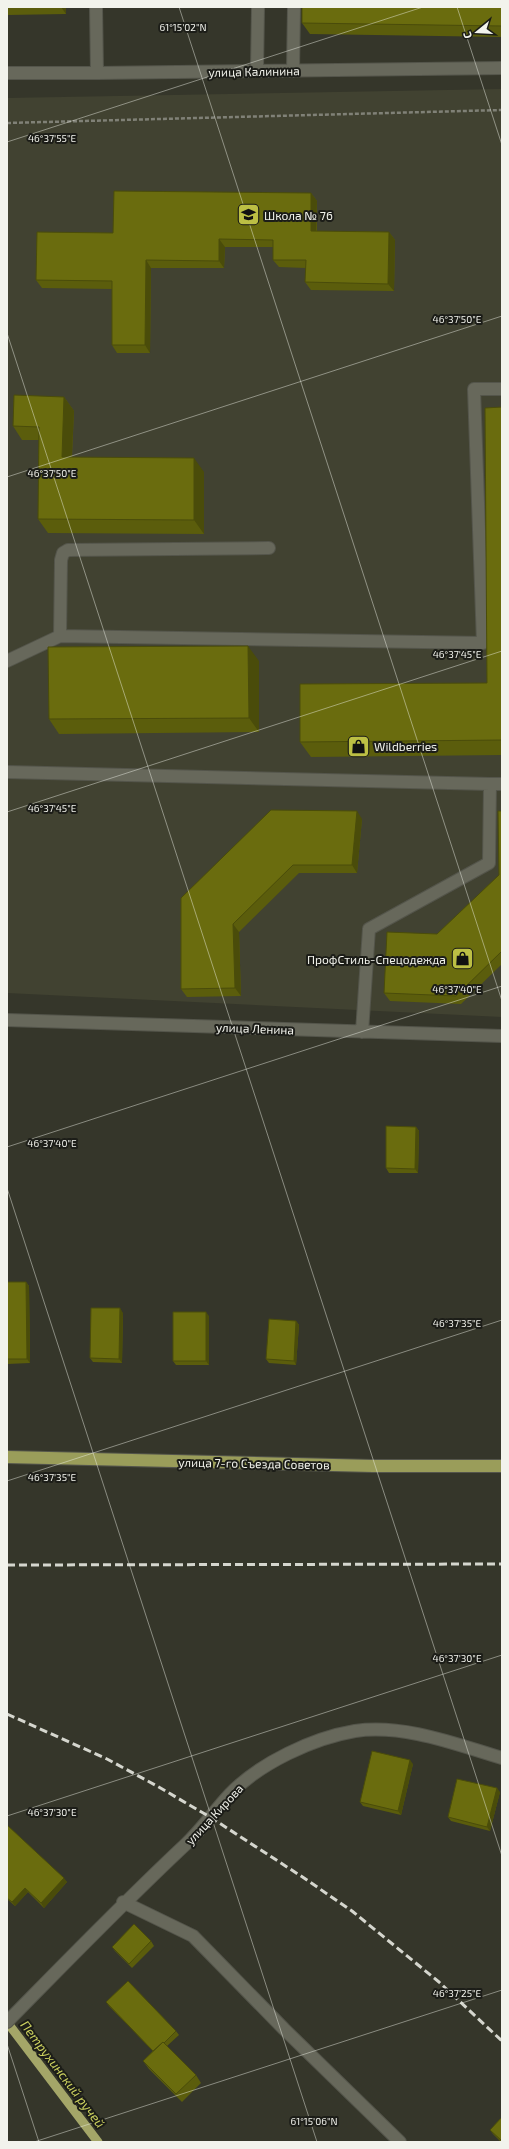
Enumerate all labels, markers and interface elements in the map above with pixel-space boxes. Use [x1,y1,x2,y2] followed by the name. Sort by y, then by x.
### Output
[457,12,497,52] north arrow
[160,21,207,33] text: 61°15'02"N
[460,30,474,40] text: С
[208,63,300,80] street label: улица Калинина
[28,132,76,144] text: 46°37'55"E
[235,202,261,228] school or university icon: Школа № 76
[264,208,333,222] place label: Школа № 76
[433,313,482,325] text: 46°37'50"E
[28,467,77,479] text: 46°37'50"E
[433,648,482,660] text: 46°37'45"E
[346,733,372,759] shop icon: Wildberries
[374,739,437,753] place label: Wildberries
[28,802,77,814] text: 46°37'45"E
[449,946,475,972] shop icon: ПрофСтиль-Спецодежда
[307,952,446,966] place label: ПрофСтиль-Спецодежда
[432,983,482,995] text: 46°37'40"E
[216,1020,294,1037] street label: улица Ленина
[27,1137,77,1149] text: 46°37'40"E
[433,1317,482,1329] text: 46°37'35"E
[178,1455,330,1472] street label: улица 7-го Съезда Советов
[28,1471,77,1483] text: 46°37'35"E
[433,1652,482,1664] text: 46°37'30"E
[182,1781,246,1848] street label: улица Кирова
[28,1806,77,1818] text: 46°37'30"E
[433,1987,482,1999] text: 46°37'25"E
[17,2017,109,2131] water label: Петрухинский ручей
[290,2115,338,2127] text: 61°15'06"N

